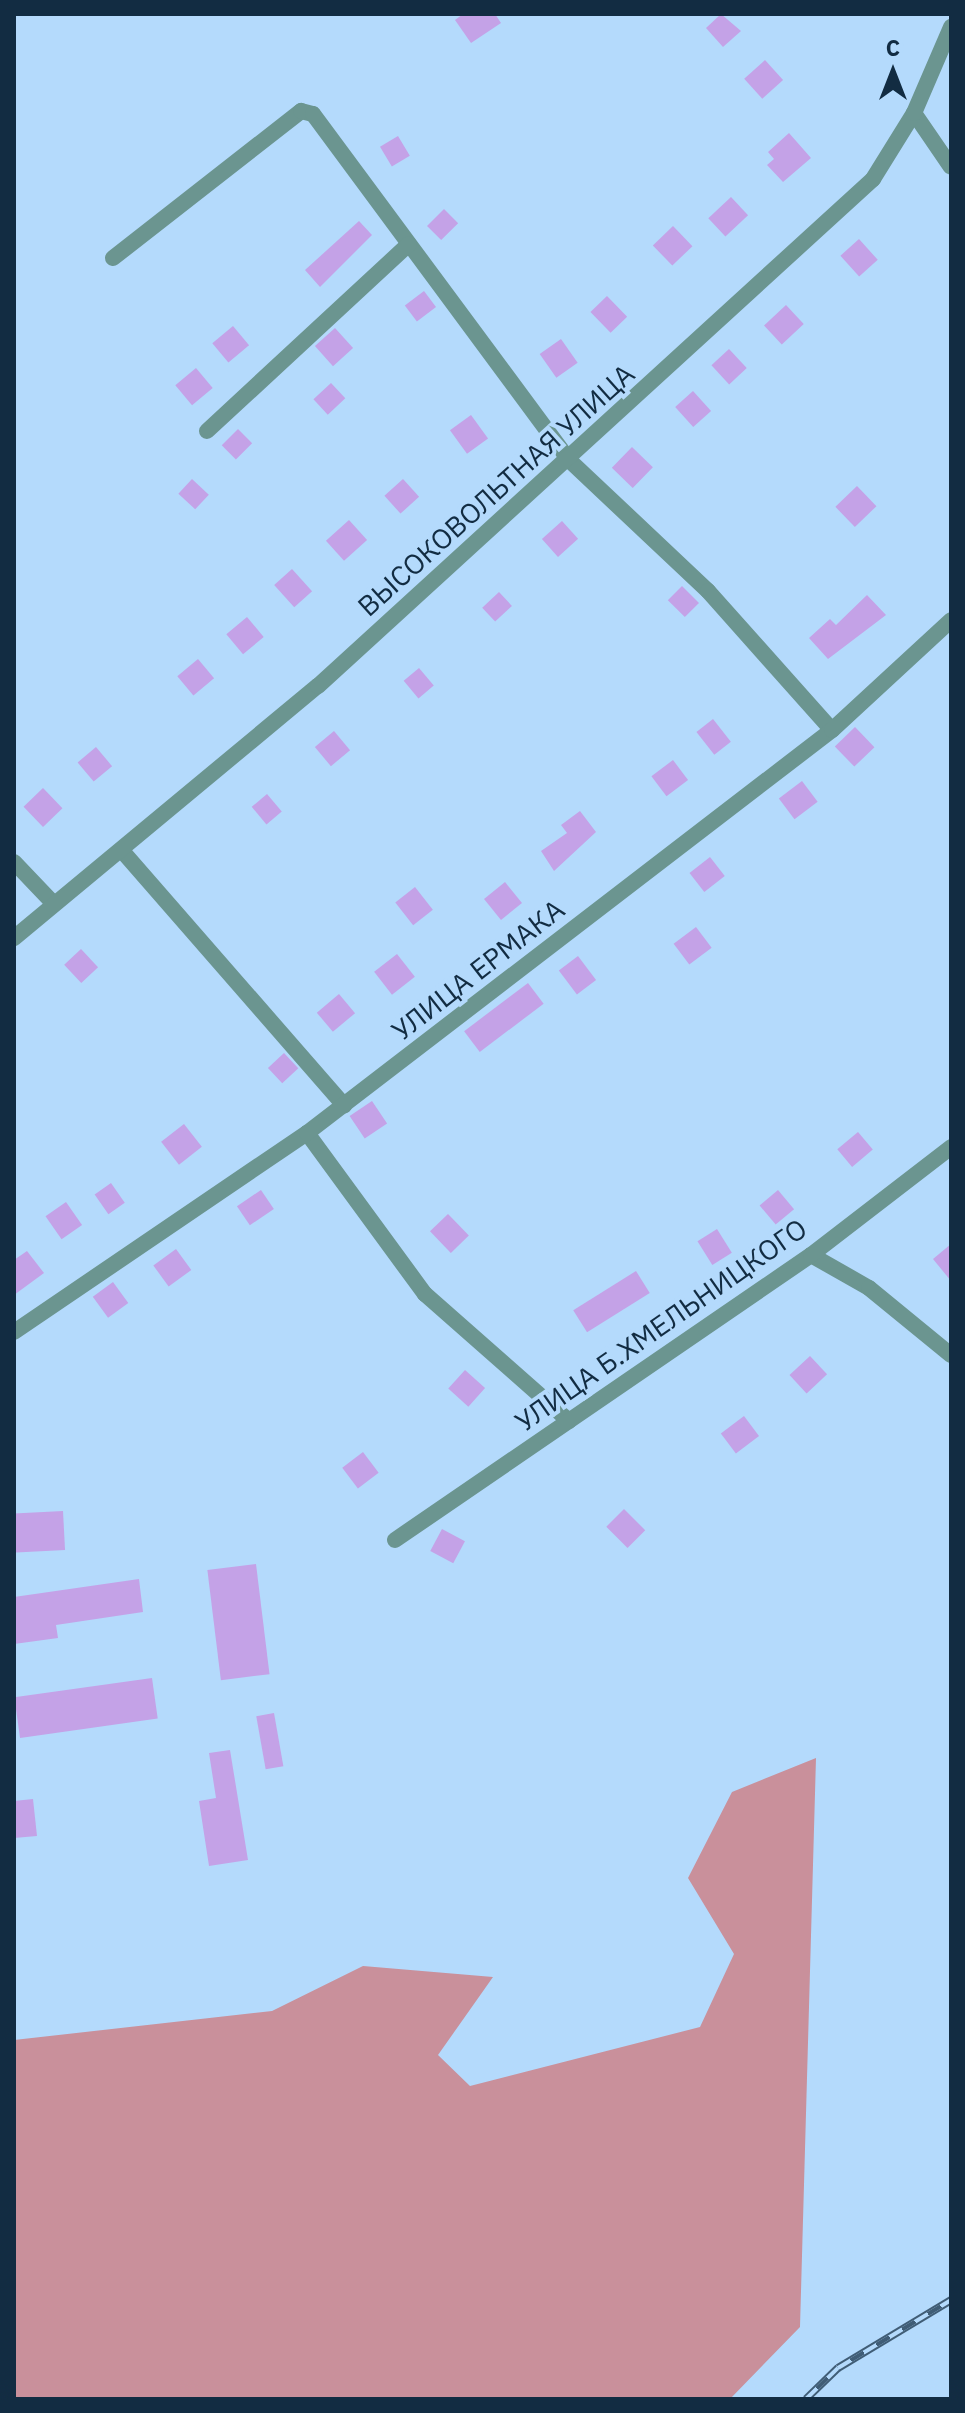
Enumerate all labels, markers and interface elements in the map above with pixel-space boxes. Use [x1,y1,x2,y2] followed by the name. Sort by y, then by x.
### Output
[853,32,933,112] north arrow
[886,33,900,62] text: С
[351,357,641,623] street label: ВЫСОКОВОЛЬТНАЯ УЛИЦА
[385,892,571,1048] street label: УЛИЦА ЕРМАКА
[509,1211,813,1439] street label: УЛИЦА Б.ХМЕЛЬНИЦКОГО

